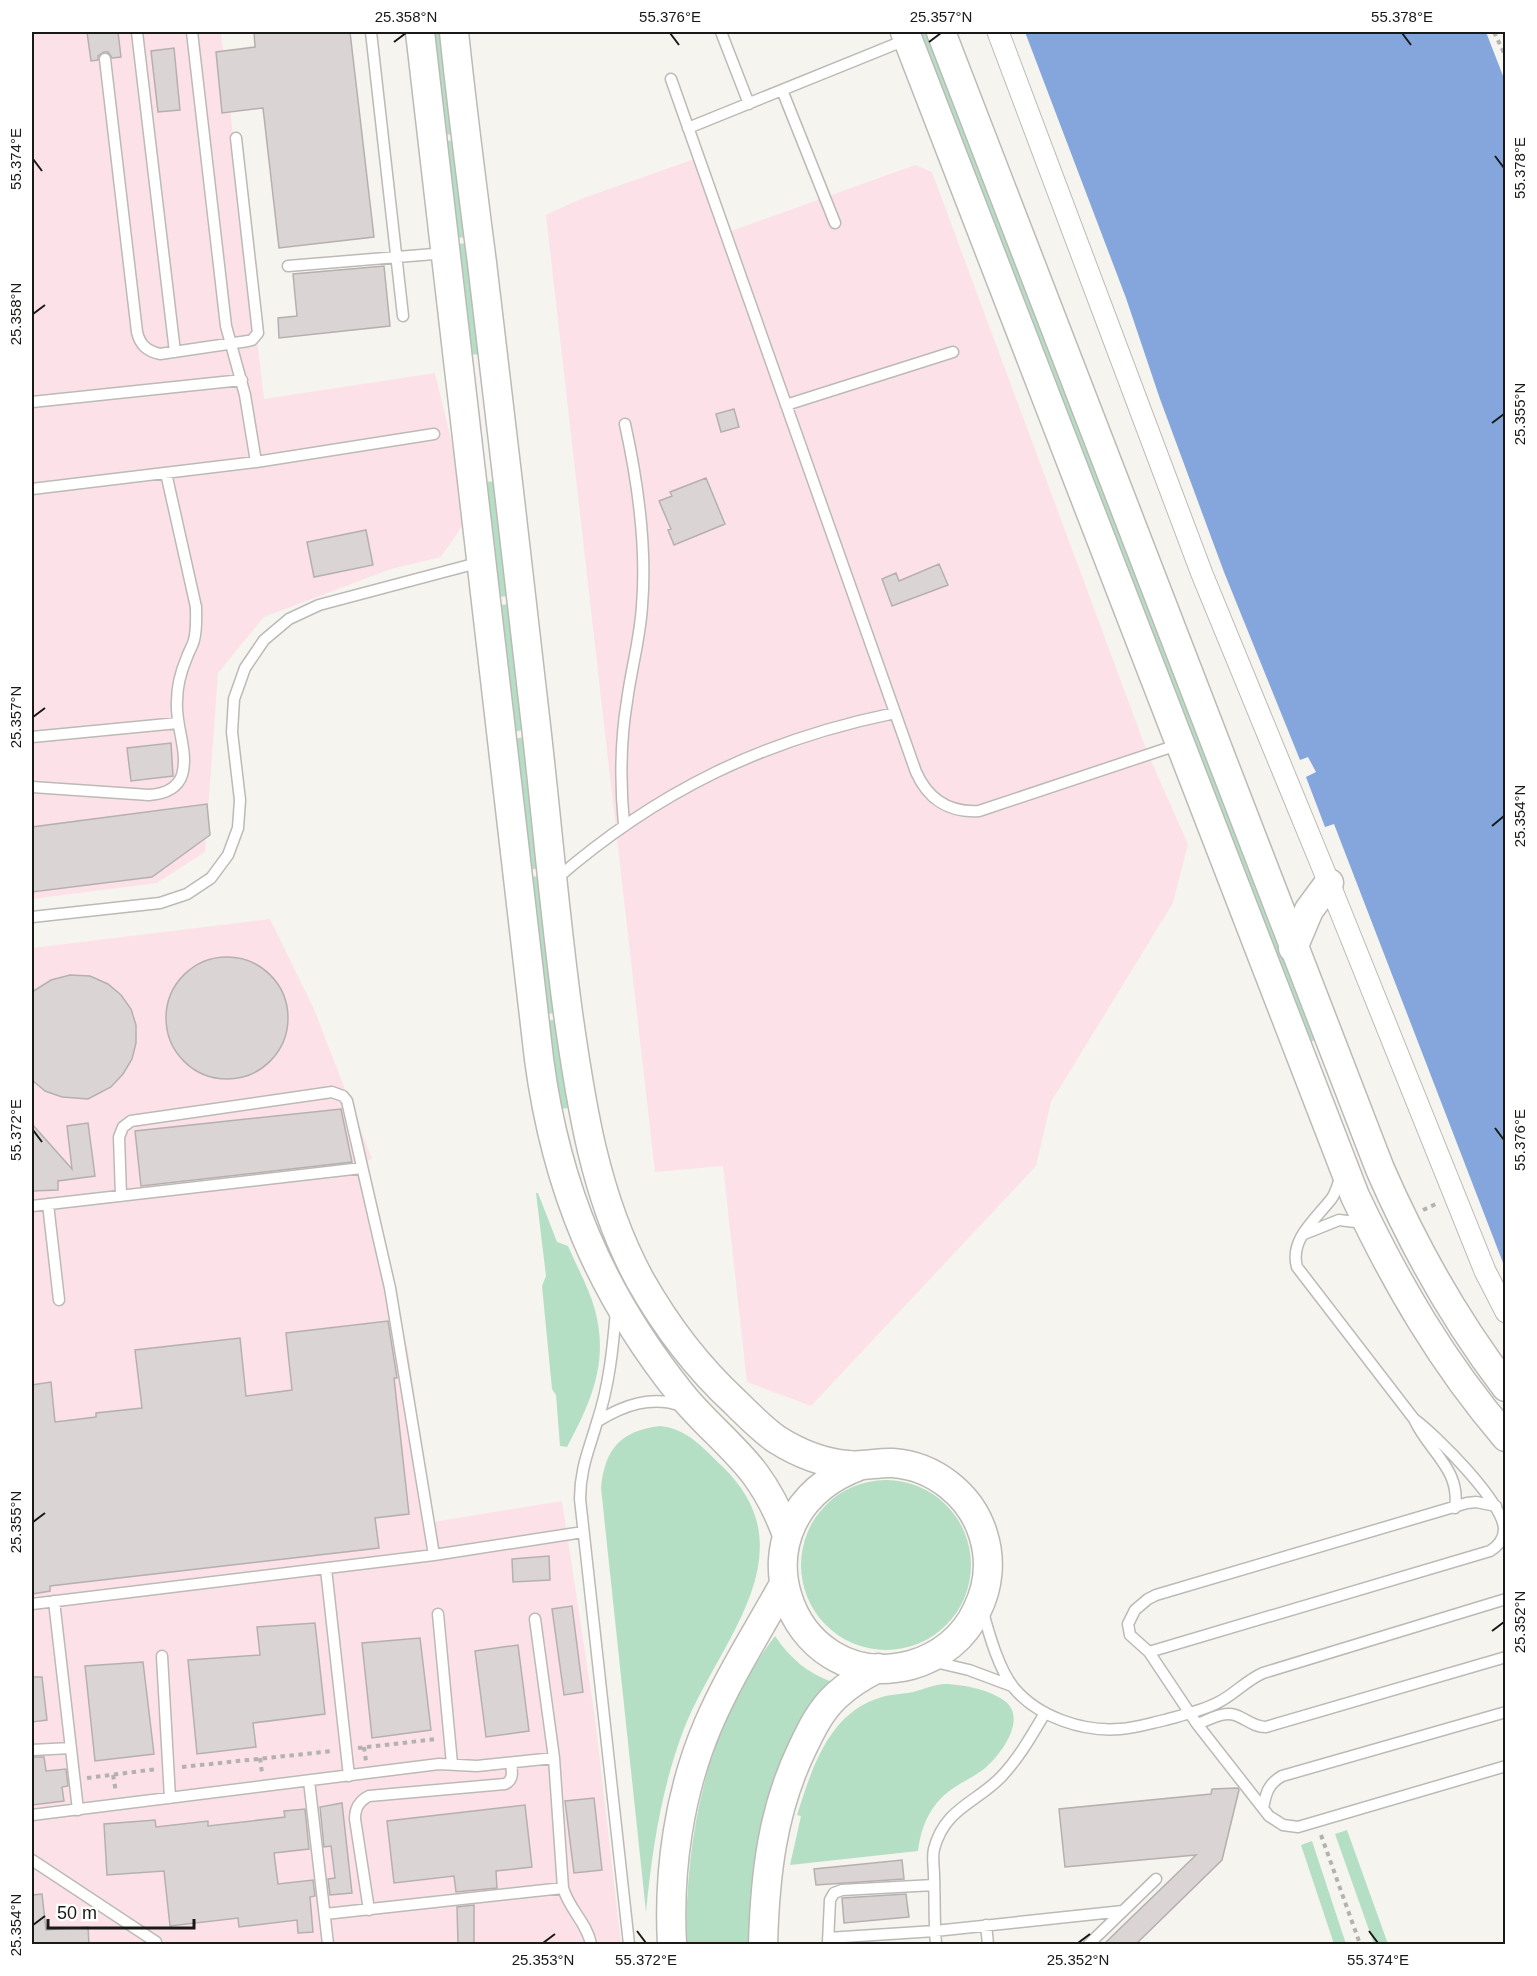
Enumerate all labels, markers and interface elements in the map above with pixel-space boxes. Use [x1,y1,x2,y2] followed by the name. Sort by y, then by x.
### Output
[375,8,437,25] text: 25.358°N
[639,8,701,25] text: 55.376°E
[910,8,972,25] text: 25.357°N
[1371,8,1433,25] text: 55.378°E
[7,128,24,190] text: 55.374°E
[1511,137,1528,199] text: 55.378°E
[7,283,24,345] text: 25.358°N
[1511,383,1528,445] text: 25.355°N
[7,686,24,748] text: 25.357°N
[1511,785,1528,847] text: 25.354°N
[7,1099,24,1161] text: 55.372°E
[1511,1109,1528,1171] text: 55.376°E
[7,1491,24,1553] text: 25.355°N
[1511,1591,1528,1653] text: 25.352°N
[48,1892,194,1930] scale bar
[7,1894,24,1956] text: 25.354°N
[57,1903,97,1923] text: 50 m
[512,1951,574,1968] text: 25.353°N
[615,1951,677,1968] text: 55.372°E
[1047,1951,1109,1968] text: 25.352°N
[1347,1951,1409,1968] text: 55.374°E

